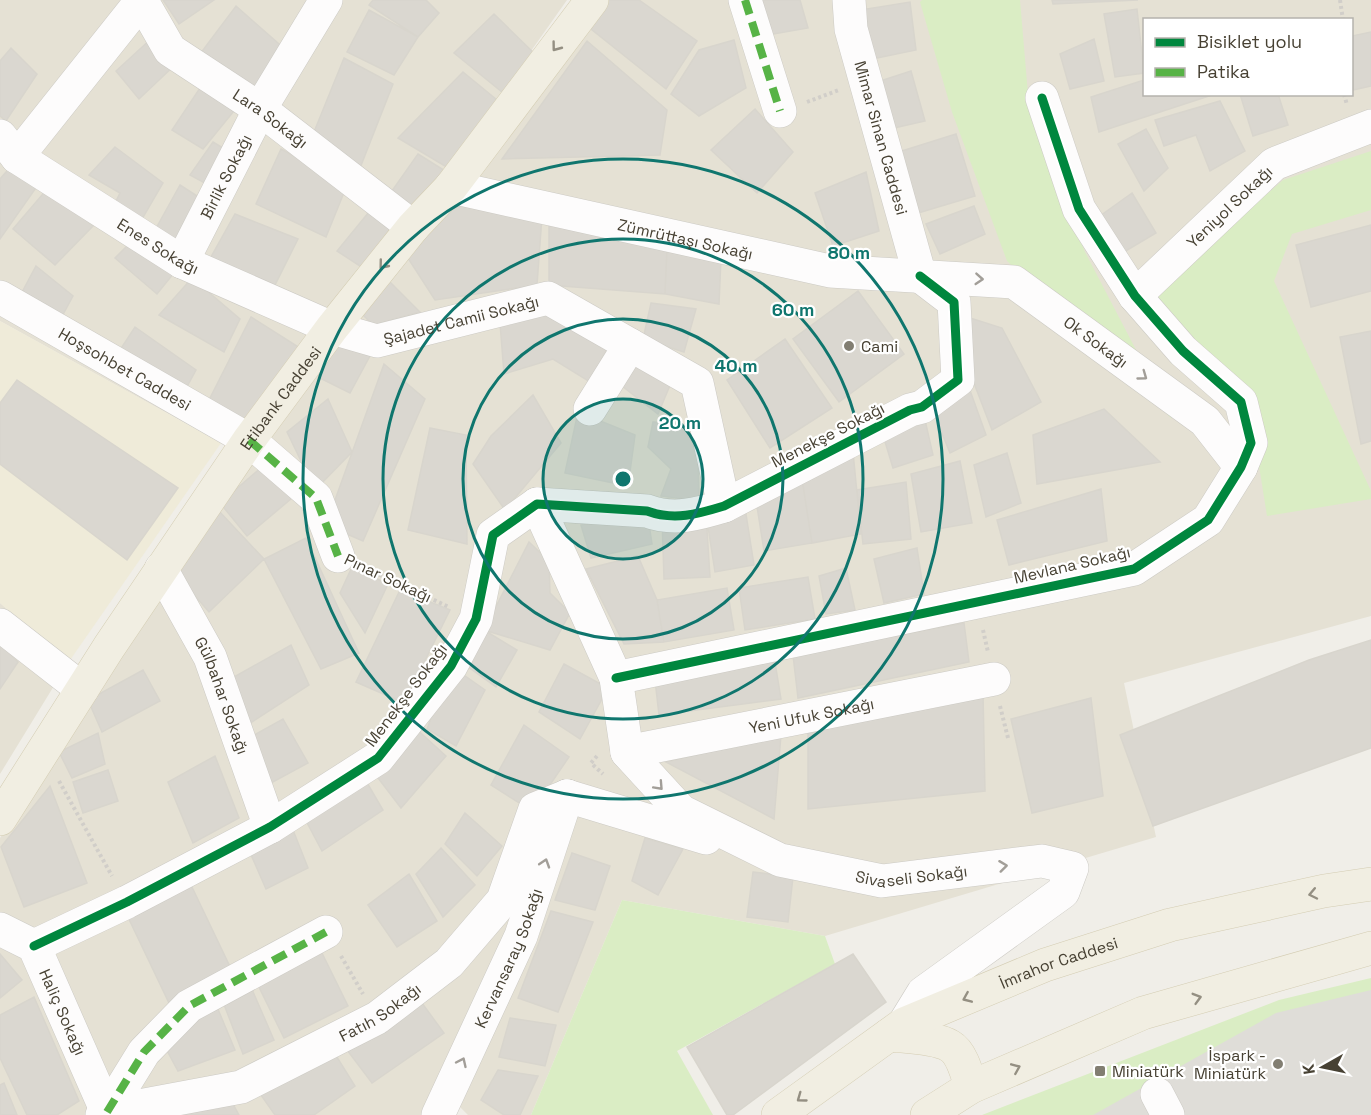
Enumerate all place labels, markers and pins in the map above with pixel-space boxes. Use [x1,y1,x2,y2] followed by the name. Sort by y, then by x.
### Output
[861,336,898,357] place label: Cami
[842,339,856,353] marker: Cami
[613,469,633,489] centre of rings
[1194,1045,1266,1084] place label: İspark - Miniatürk
[1271,1057,1285,1071] marker: İspark - Miniatürk
[1112,1061,1184,1082] place label: Miniatürk
[1093,1064,1107,1078] marker: Miniatürk

